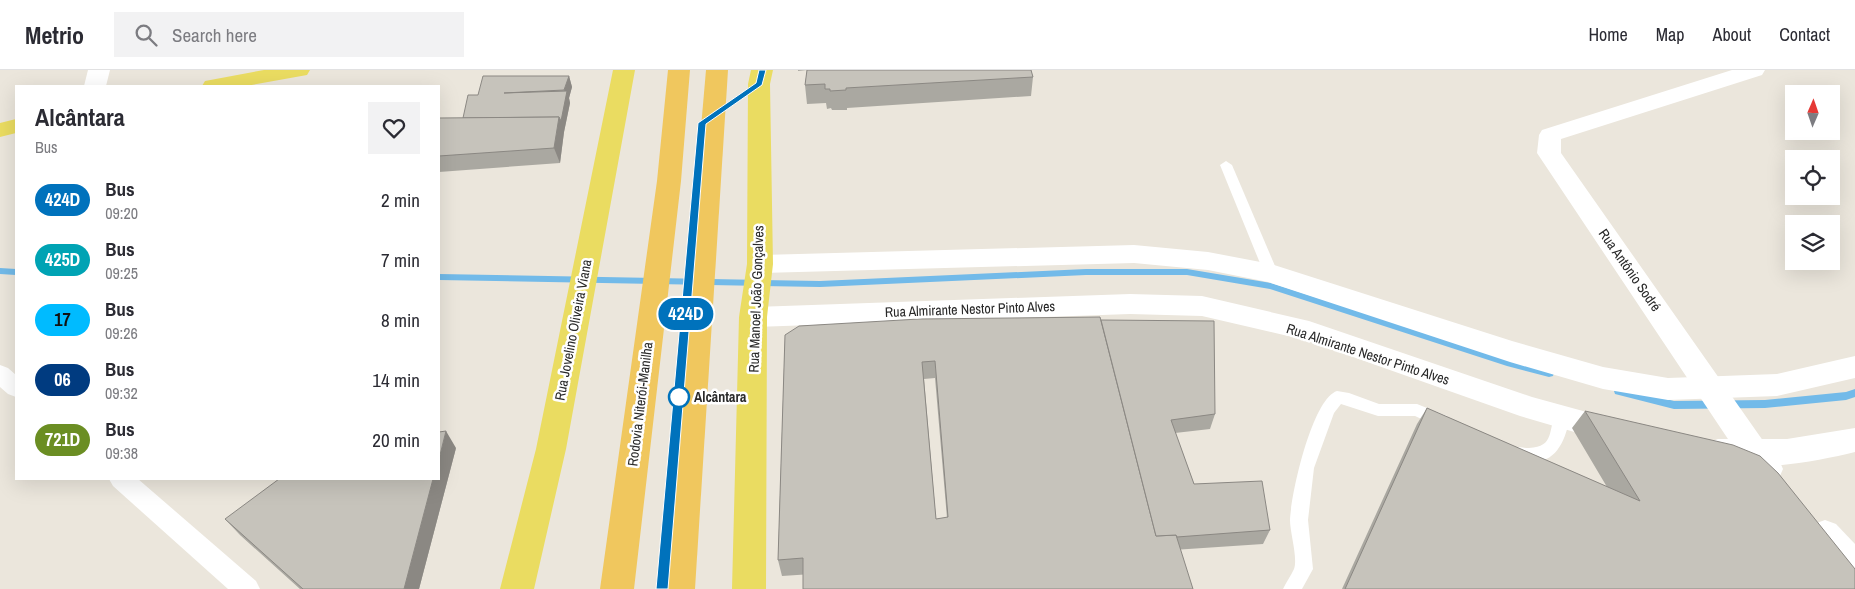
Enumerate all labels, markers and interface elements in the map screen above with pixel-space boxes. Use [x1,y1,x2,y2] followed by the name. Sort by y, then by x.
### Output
[114,12,464,57] search box
[25,19,84,51] text: Metrio
[132,21,160,49] icon: search
[172,22,257,48] text: Search here
[1588,22,1628,47] text: Home
[1656,22,1685,47] text: Map
[1713,22,1751,47] text: About
[1779,22,1830,47] text: Contact
[1785,85,1840,140] north arrow
[1785,85,1840,270] map controls
[35,101,125,133] text: Alcântara
[368,102,420,154] button: heart
[35,136,58,158] text: Bus
[1785,150,1840,205] button: locate
[105,176,135,202] text: Bus
[45,187,80,212] text: 424D
[381,187,420,213] text: 2 min
[105,202,138,224] text: 09:20
[1785,215,1840,270] button: layers
[744,225,768,373] street label: Rua Manoel João Gonçalves
[1595,225,1665,315] street label: Rua Antônio Sodré
[105,236,135,262] text: Bus
[45,247,80,272] text: 425D
[381,247,420,273] text: 7 min
[550,257,596,402] street label: Rua Jovelino Oliveira Viana
[105,262,138,284] text: 09:25
[105,296,134,322] text: Bus
[885,297,1056,321] street label: Rua Almirante Nestor Pinto Alves
[651,298,721,330] line badge: 424D
[668,301,704,326] text: 424D
[54,307,71,332] text: 17
[381,307,420,333] text: 8 min
[1284,319,1452,389] street label: Rua Almirante Nestor Pinto Alves
[105,322,138,344] text: 09:26
[623,340,657,467] street label: Rodovia Niterói-Manilha
[105,356,134,382] text: Bus
[54,367,71,392] text: 06
[372,367,420,393] text: 14 min
[105,382,138,404] text: 09:32
[668,386,690,408] marker: Alcântara
[694,388,747,406] place label: Alcântara
[105,416,135,442] text: Bus
[45,427,80,452] text: 721D
[372,427,420,453] text: 20 min
[105,442,138,464] text: 09:38

